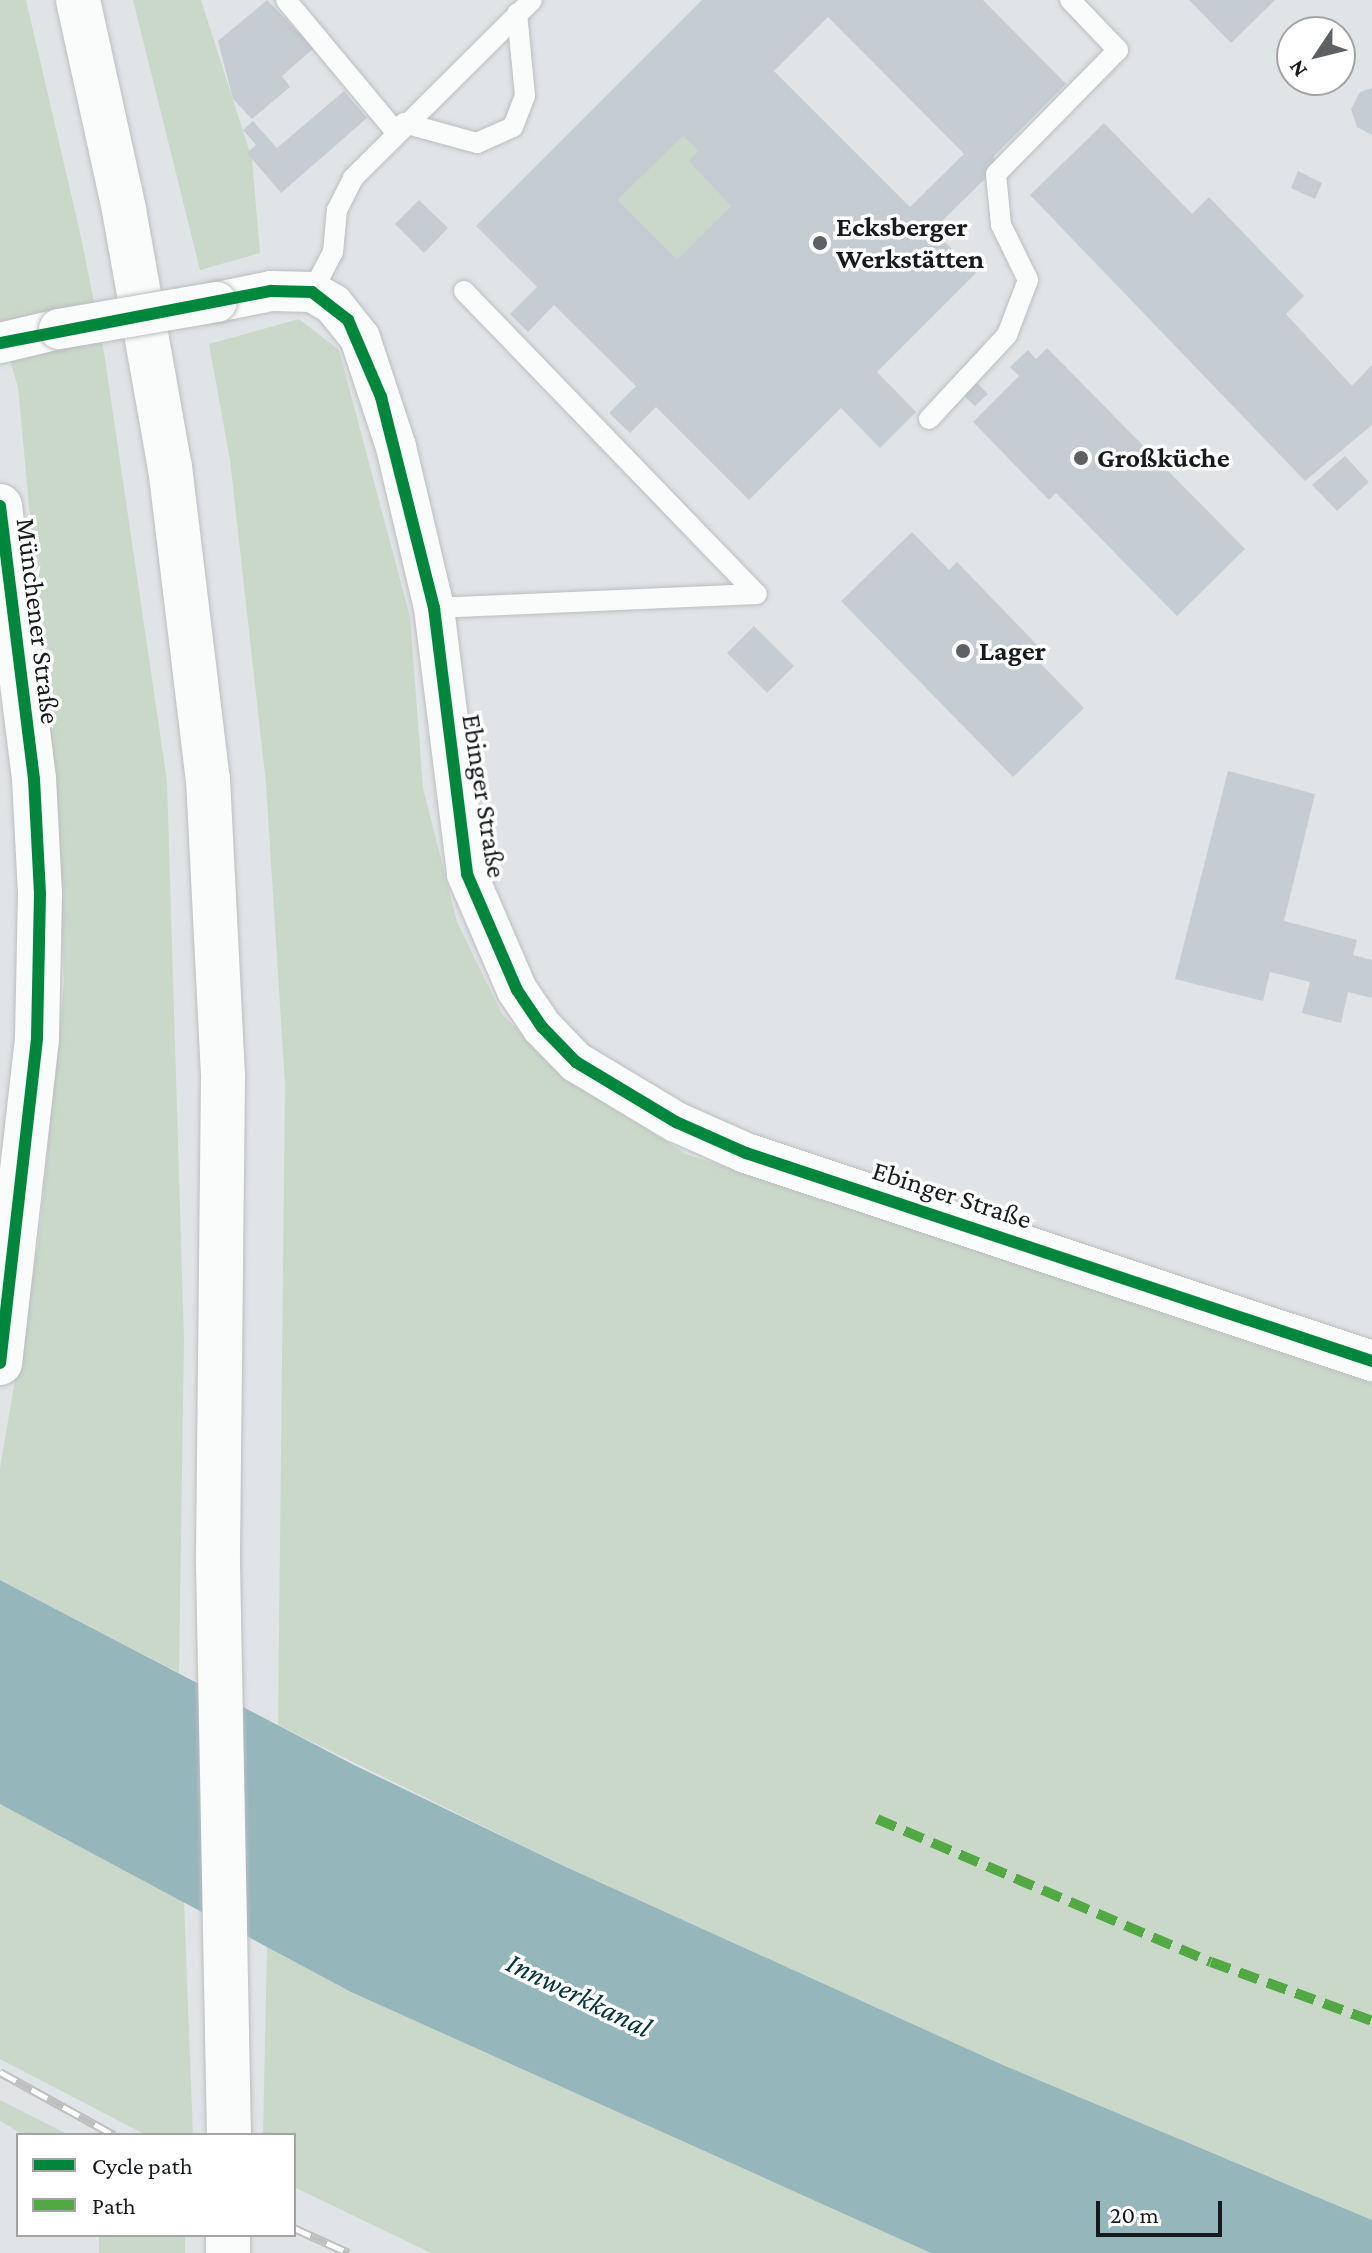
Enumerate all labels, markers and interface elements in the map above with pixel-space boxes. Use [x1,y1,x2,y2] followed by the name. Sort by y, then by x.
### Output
[1276,16,1356,96] north arrow
[1283,56,1312,82] text: N
[836,210,984,276] place label: Ecksberger Werkstätten
[811,234,829,252] marker: Ecksberger Werkstätten
[1097,441,1230,475] place label: Großküche
[1072,449,1090,467] marker: Großküche
[9,516,67,726] street label: Münchener Straße
[979,634,1046,668] place label: Lager
[954,642,972,660] marker: Lager
[454,712,514,880] street label: Ebinger Straße
[868,1153,1036,1237] street label: Ebinger Straße
[501,1944,657,2046] water label: Innwerkkanal
[16,2133,296,2237] legend
[92,2152,193,2179] text: Cycle path
[1100,2185,1226,2235] scale bar
[92,2192,136,2219] text: Path
[1110,2201,1159,2228] text: 20 m

